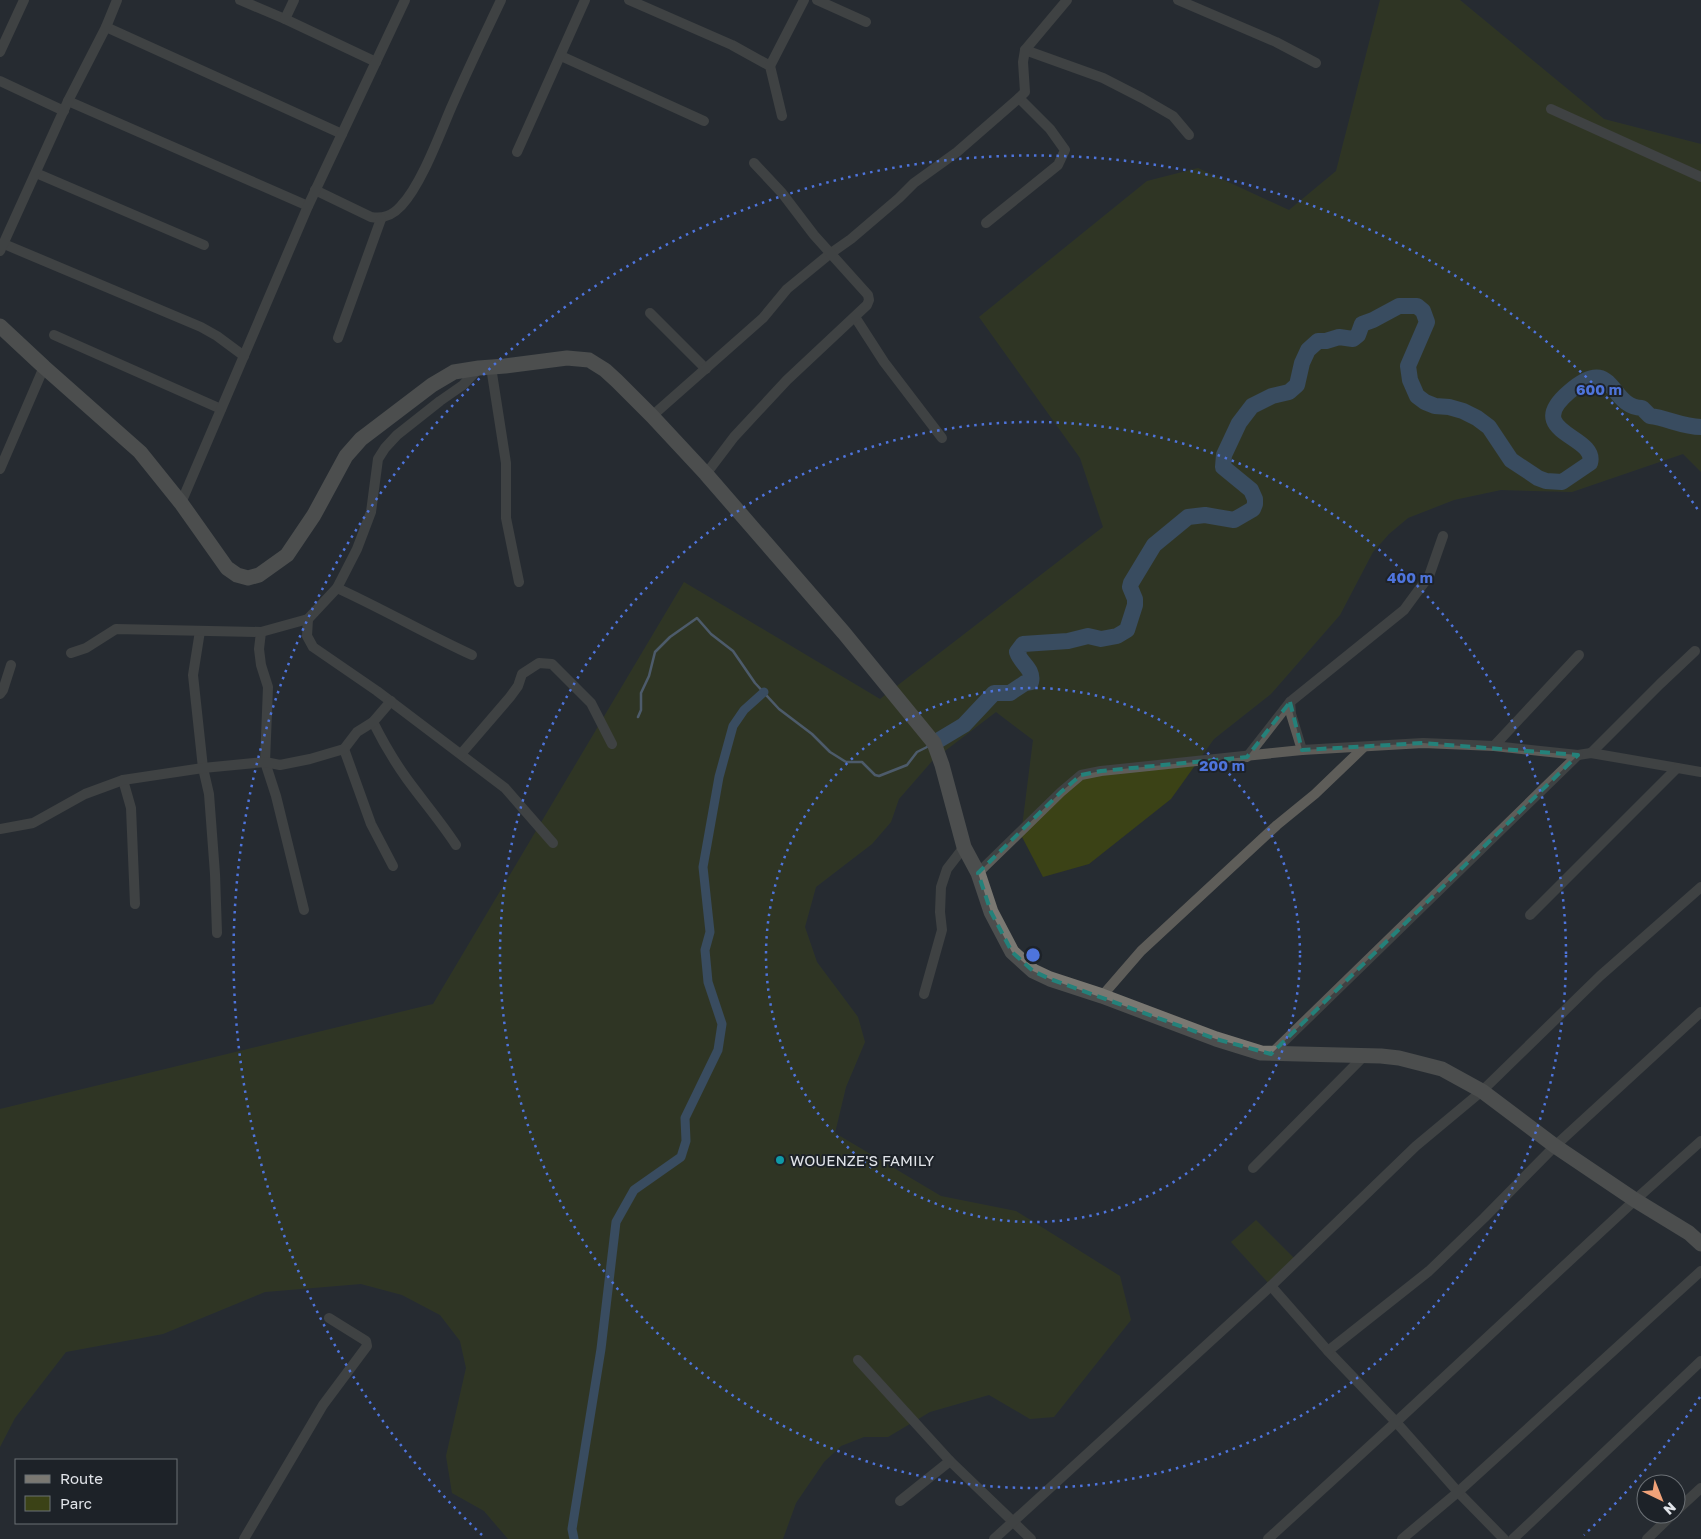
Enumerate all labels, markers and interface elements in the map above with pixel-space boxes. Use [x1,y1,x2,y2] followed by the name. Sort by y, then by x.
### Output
[1576,380,1622,398] text: 600 m
[1387,568,1433,586] text: 400 m
[1199,756,1245,774] text: 200 m
[1024,946,1042,964] centre of rings
[790,1151,934,1169] place label: WOUENZE'S FAMILY
[774,1154,786,1166] marker: WOUENZE'S FAMILY
[15,1459,178,1524] legend
[60,1469,103,1487] text: Route
[1636,1474,1686,1524] north arrow
[60,1494,92,1512] text: Parc
[1661,1499,1680,1519] text: N

